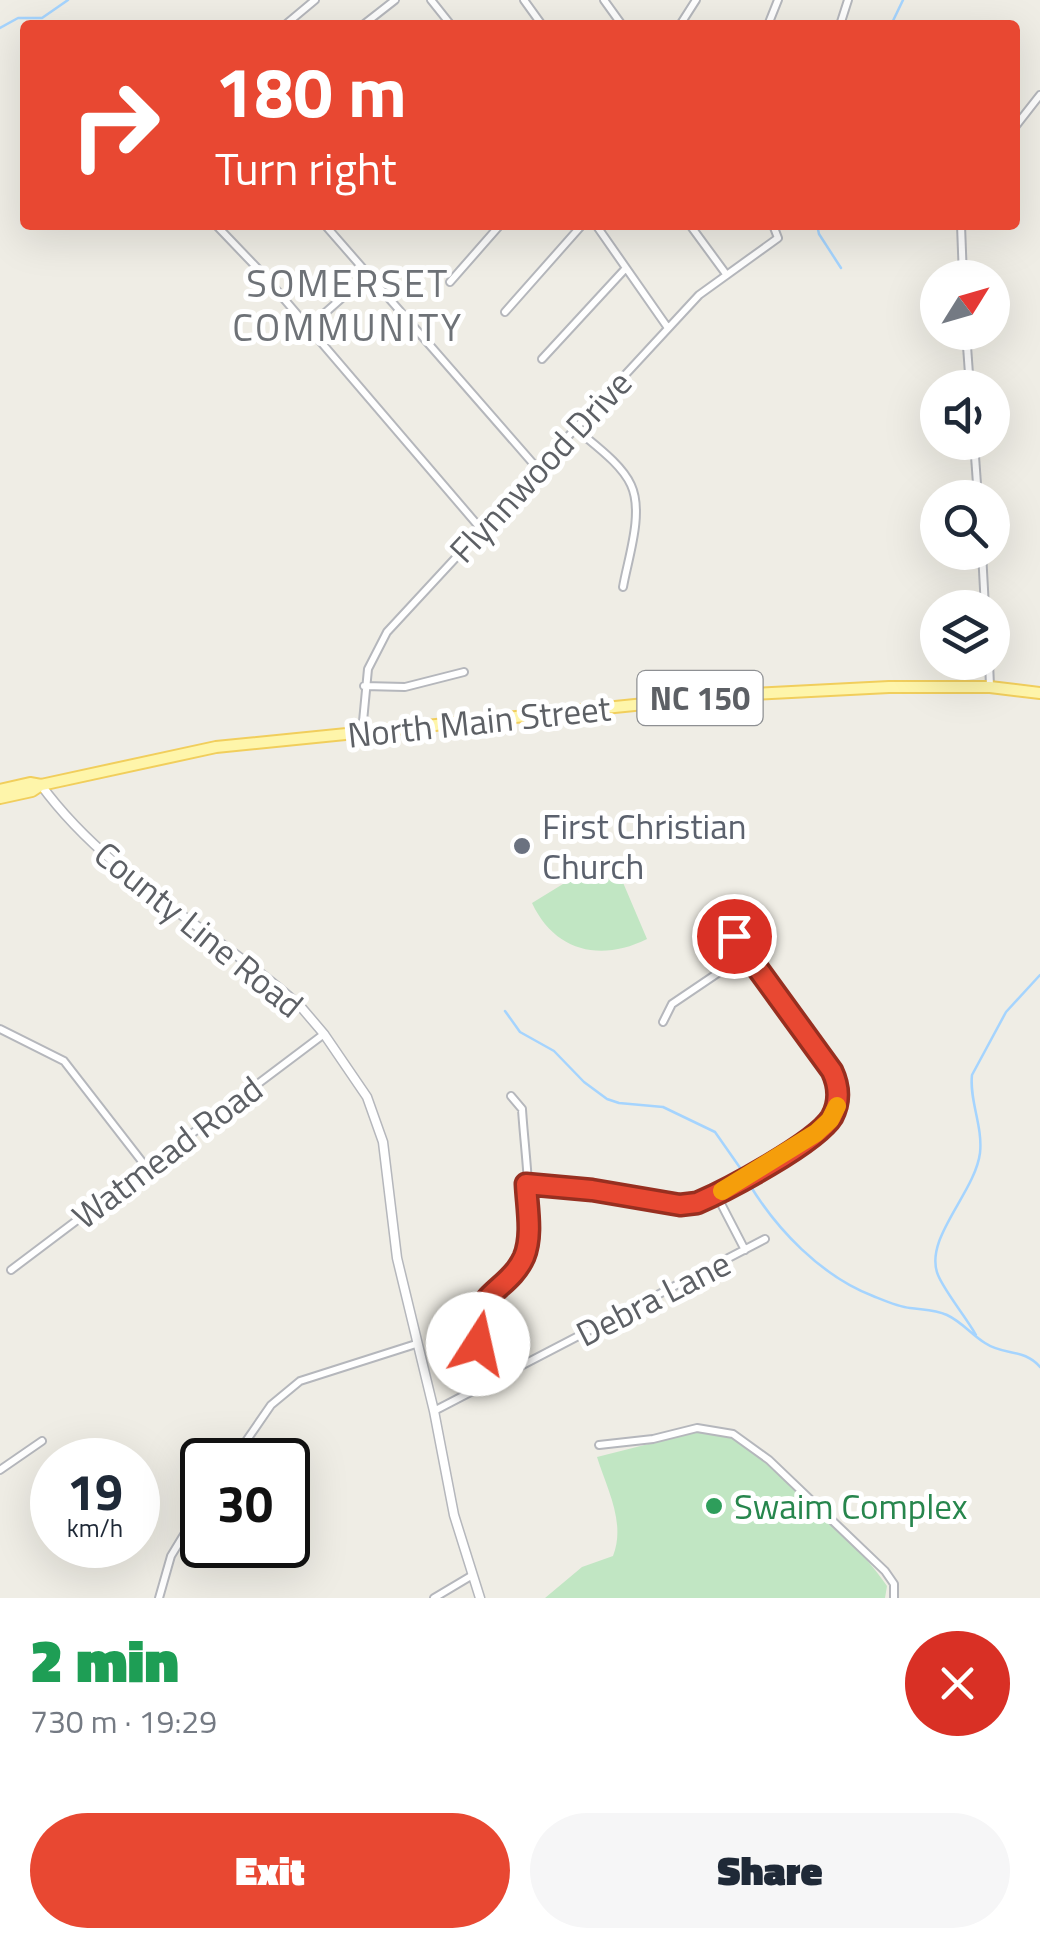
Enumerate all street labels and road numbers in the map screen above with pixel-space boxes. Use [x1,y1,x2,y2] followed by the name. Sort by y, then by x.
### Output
[436,357,644,575] street label: Flynnwood Drive
[638,671,762,725] road number: NC 150
[345,680,613,762] street label: North Main Street
[83,828,315,1030] street label: County Line Road
[60,1062,274,1242] street label: Watmead Road
[566,1236,740,1360] street label: Debra Lane

